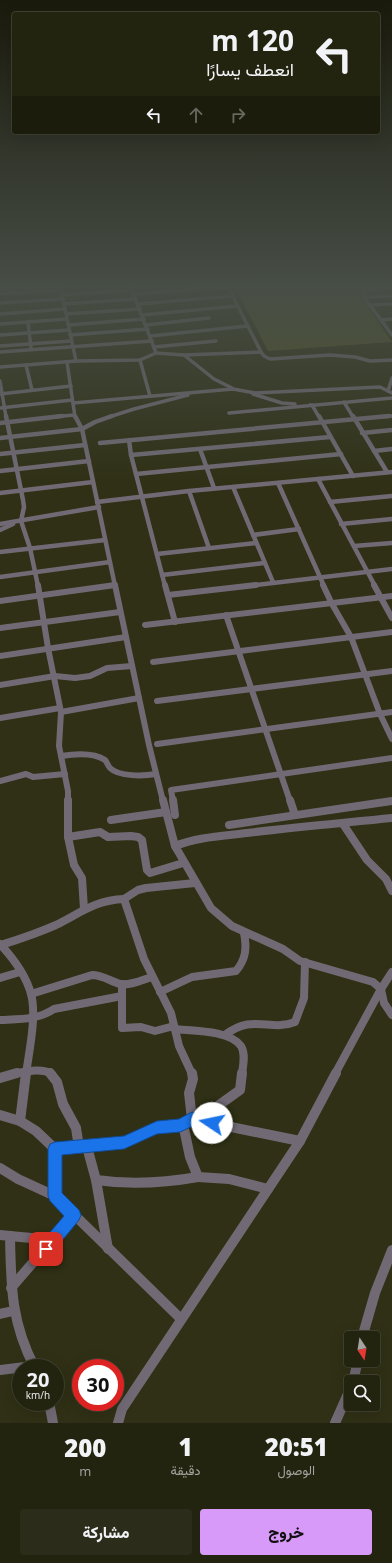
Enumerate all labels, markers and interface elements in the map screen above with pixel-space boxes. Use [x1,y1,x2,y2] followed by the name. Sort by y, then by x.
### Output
[211,21,294,59] text: 120 m
[308,28,360,80] icon: left
[206,57,294,81] text: انعطف يسارًا
[143,104,165,126] icon: left
[185,104,207,126] icon: ahead
[227,104,249,126] icon: right
[191,1102,233,1144] position arrow
[29,1232,63,1266] pin
[35,1238,57,1260] icon: arrive
[344,1331,380,1367] north arrow
[344,1331,380,1411] map controls
[72,1359,124,1411] speed limit sign: 30
[27,1366,49,1393] text: 20
[344,1375,380,1411] button: search
[26,1388,50,1402] text: km/h
[178,1430,193,1463] text: 1
[265,1430,328,1463] text: 20:51
[64,1431,106,1464] text: 200
[170,1461,201,1479] text: دقيقة
[278,1461,315,1479] text: الوصول
[79,1462,91,1480] text: m
[20,1509,192,1555] button: مشاركة
[200,1509,372,1555] button: خروج

